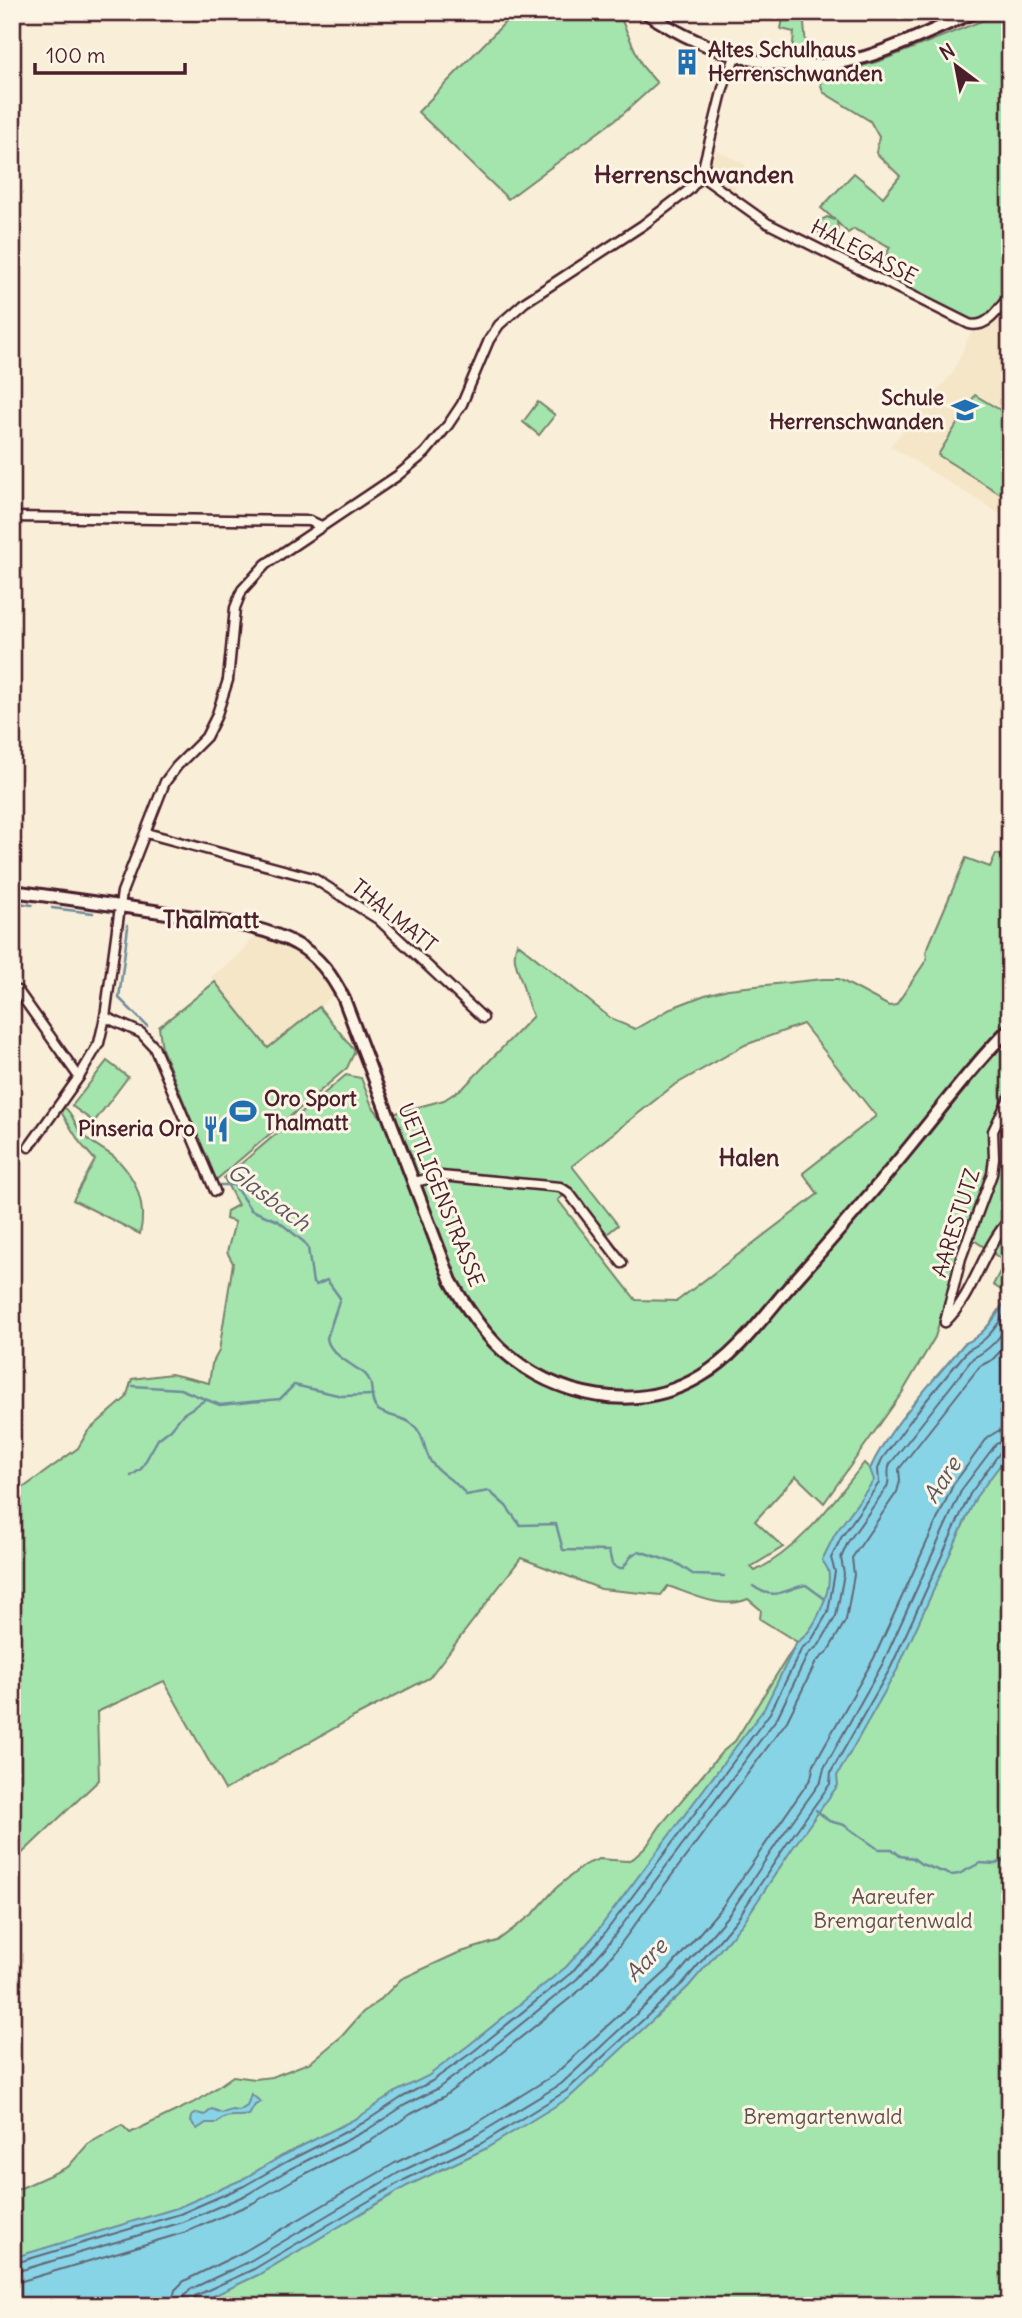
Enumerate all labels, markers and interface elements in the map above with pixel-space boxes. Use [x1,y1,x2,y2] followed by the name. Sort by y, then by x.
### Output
[35,32,186,76] scale bar
[920,32,990,102] north arrow
[708,36,883,87] place label: Altes Schulhaus Herrenschwanden
[935,38,959,65] text: N
[46,42,105,69] text: 100 m
[672,47,702,77] building icon: Altes Schulhaus Herrenschwanden
[594,159,794,189] district label: Herrenschwanden
[806,213,922,290] street label: HALEGASSE
[769,384,944,435] place label: Schule Herrenschwanden
[950,395,980,425] school or university icon: Schule Herrenschwanden
[346,873,443,958] street label: THALMATT
[163,904,260,934] district label: Thalmatt
[264,1085,357,1136] place label: Oro Sport Thalmatt
[228,1096,258,1126] sports icon: Oro Sport Thalmatt
[392,1099,491,1291] street label: UETTLIGENSTRASSE
[201,1114,231,1144] restaurant icon: Pinseria Oro
[78,1115,195,1142] place label: Pinseria Oro
[719,1143,779,1172] district label: Halen
[222,1156,317,1238] water label: Glasbach
[925,1165,986,1280] street label: AARESTUTZ
[916,1450,968,1508] water label: Aare
[813,1883,973,1934] park label: Aareufer Bremgartenwald
[618,1931,674,1987] water label: Aare
[743,2103,903,2130] park label: Bremgartenwald

